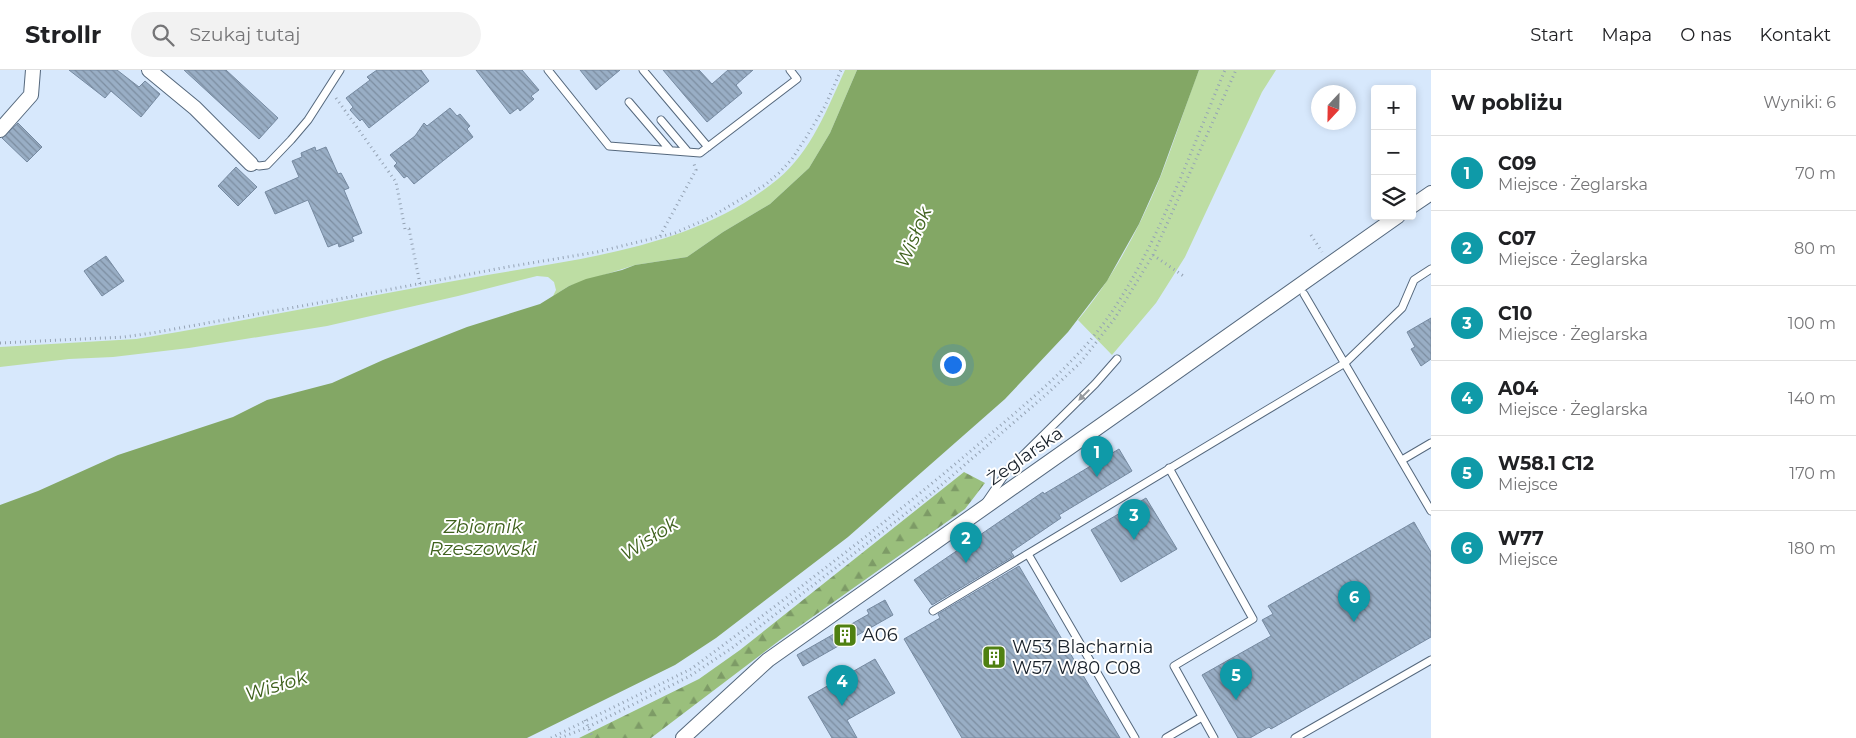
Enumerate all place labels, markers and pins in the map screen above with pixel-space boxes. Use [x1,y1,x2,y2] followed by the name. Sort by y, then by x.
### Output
[1081,436,1113,477] pin: 1
[1118,499,1150,540] pin: 3
[950,522,982,563] pin: 2
[1338,581,1370,622] pin: 6
[832,622,858,648] building icon: A06
[862,624,898,646] place label: A06
[1012,636,1153,679] place label: W53 Blacharnia W57 W80 C08
[981,644,1007,670] building icon: W53 Blacharnia W57 W80 C08
[1220,659,1252,700] pin: 5
[826,665,858,706] pin: 4

